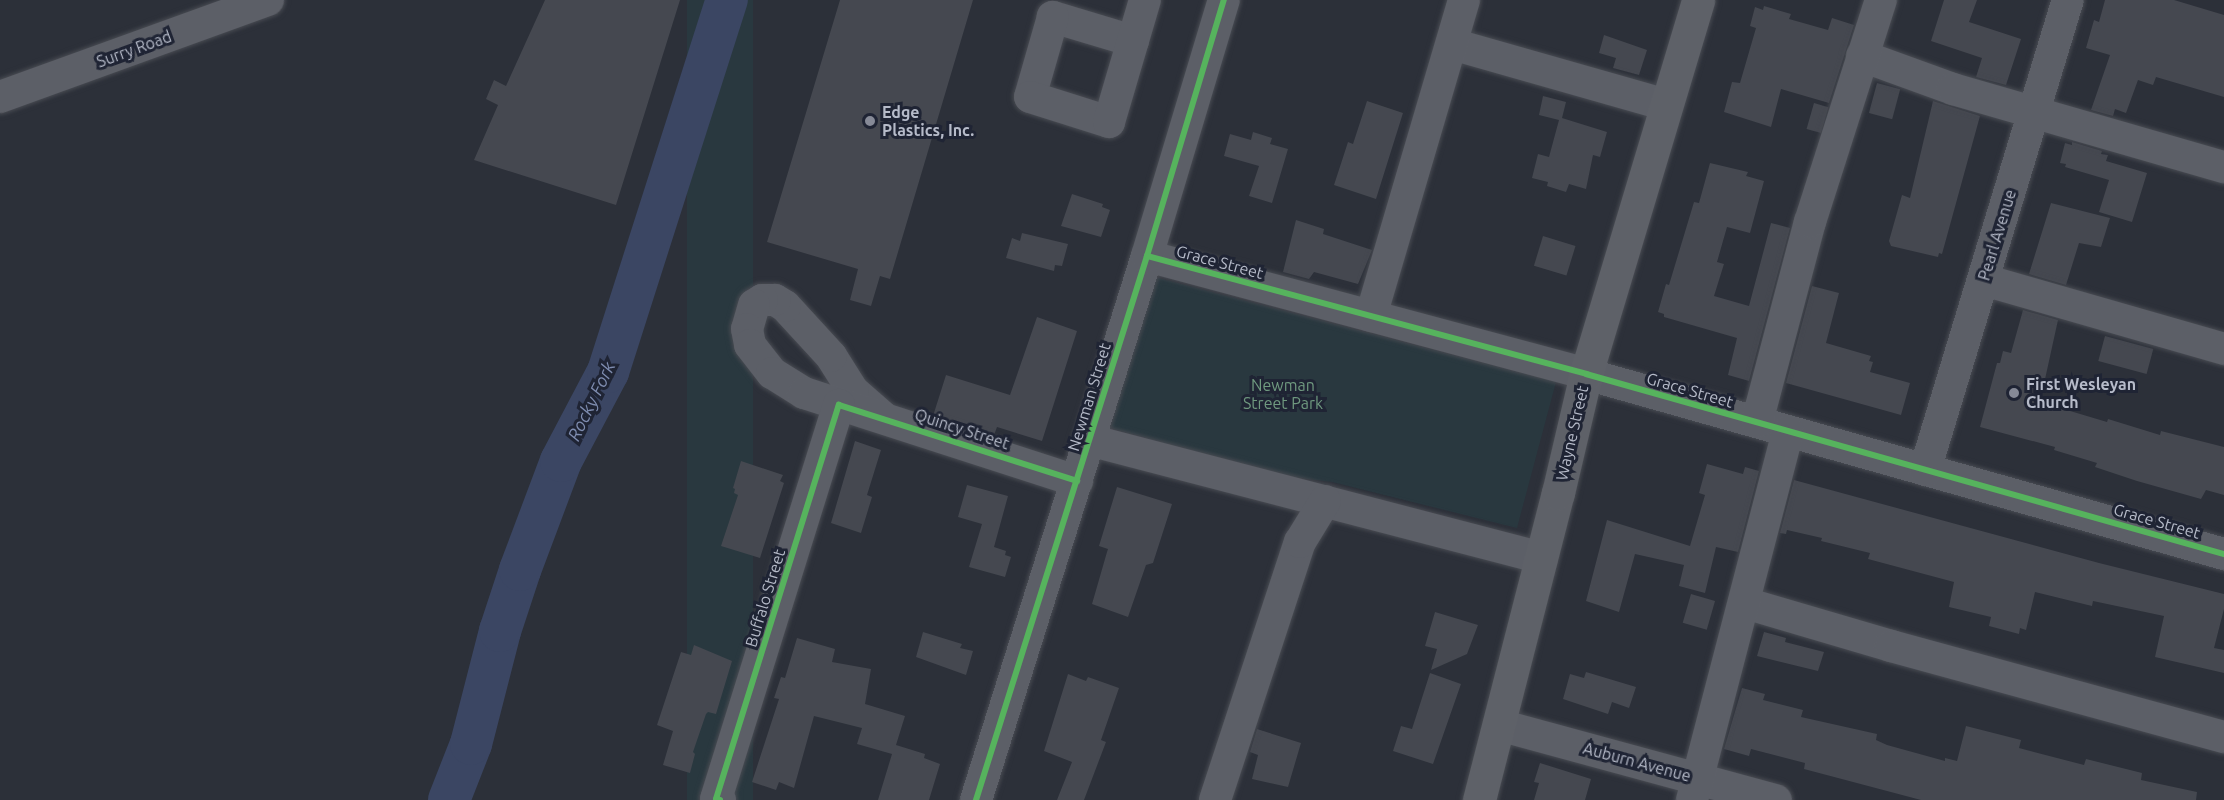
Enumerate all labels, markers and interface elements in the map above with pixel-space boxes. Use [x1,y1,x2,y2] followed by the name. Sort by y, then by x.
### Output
[94,27,174,71] street label: Surry Road
[882,102,974,140] place label: Edge Plastics, Inc.
[863,114,877,128] marker: Edge Plastics, Inc.
[1974,187,2020,283] street label: Pearl Avenue
[1174,241,1266,283] street label: Grace Street
[1063,341,1115,453] street label: Newman Street
[562,358,620,444] water label: Rocky Fork
[1644,368,1736,412] street label: Grace Street
[2026,374,2136,412] place label: First Wesleyan Church
[1243,375,1323,413] park label: Newman Street Park
[1552,384,1592,482] street label: Wayne Street
[2007,386,2021,400] marker: First Wesleyan Church
[912,405,1012,453] street label: Quincy Street
[2111,499,2203,543] street label: Grace Street
[741,547,789,649] street label: Buffalo Street
[1581,738,1693,786] street label: Auburn Avenue

